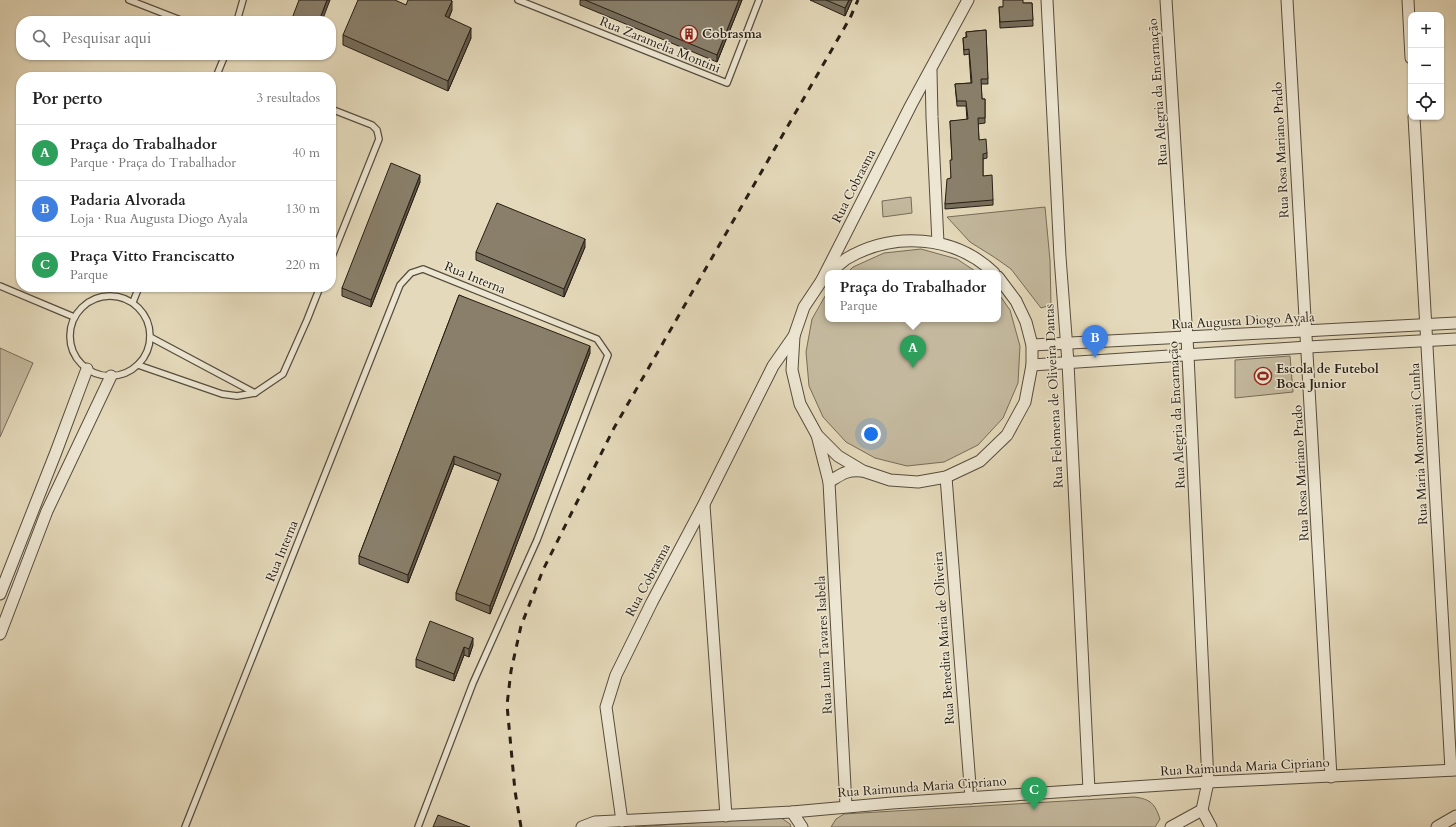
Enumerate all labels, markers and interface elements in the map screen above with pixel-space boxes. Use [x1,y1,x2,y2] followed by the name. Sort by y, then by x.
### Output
[1408,12,1444,120] map controls
[1408,12,1444,48] button: +
[597,13,723,78] street label: Rua Zaramelia Montini
[16,16,336,60] search box
[1144,18,1172,166] street label: Rua Alegria da Encarnação
[679,24,699,44] building icon: Cobrasma
[702,25,763,43] place label: Cobrasma
[30,27,52,49] icon: search
[62,28,151,48] text: Pesquisar aqui
[1408,48,1444,84] button: −
[1268,81,1294,219] street label: Rua Rosa Mariano Prado
[1408,84,1444,120] button: locate
[32,87,102,110] text: Por perto
[256,89,320,107] text: 3 resultados
[70,134,217,154] text: Praça do Trabalhador
[40,144,50,162] text: A
[292,144,320,162] text: 40 m
[828,146,880,226] street label: Rua Cobrasma
[70,154,236,172] text: Parque · Praça do Trabalhador
[70,190,186,210] text: Padaria Alvorada
[40,200,50,218] text: B
[286,200,320,218] text: 130 m
[70,210,248,228] text: Loja · Rua Augusta Diogo Ayala
[70,246,235,266] text: Praça Vitto Franciscatto
[40,256,50,274] text: C
[286,256,320,274] text: 220 m
[442,258,509,299] street label: Rua Interna
[70,266,108,284] text: Parque
[825,270,1001,322] popup
[840,277,986,297] text: Praça do Trabalhador
[840,297,878,315] text: Parque
[1040,303,1068,489] street label: Rua Felomena de Oliveira Dantas
[1171,308,1315,334] street label: Rua Augusta Diogo Ayala
[1082,325,1108,358] pin: B
[900,335,926,368] pin: A
[1164,341,1190,489] street label: Rua Alegria da Encarnação
[1276,360,1379,393] place label: Escola de Futebol Boca Junior
[1406,362,1432,526] street label: Rua Maria Montovani Cunha
[1253,366,1273,386] sports icon: Escola de Futebol Boca Junior
[1288,404,1314,542] street label: Rua Rosa Mariano Prado
[861,424,881,444] your location
[262,517,303,584] street label: Rua Interna
[621,540,675,620] street label: Rua Cobrasma
[929,550,959,725] street label: Rua Benedita Maria de Oliveira
[811,575,837,715] street label: Rua Luna Tavares Isabela
[1160,754,1330,780] street label: Rua Raimunda Maria Cipriano
[837,772,1007,802] street label: Rua Raimunda Maria Cipriano
[1021,777,1047,810] pin: C

